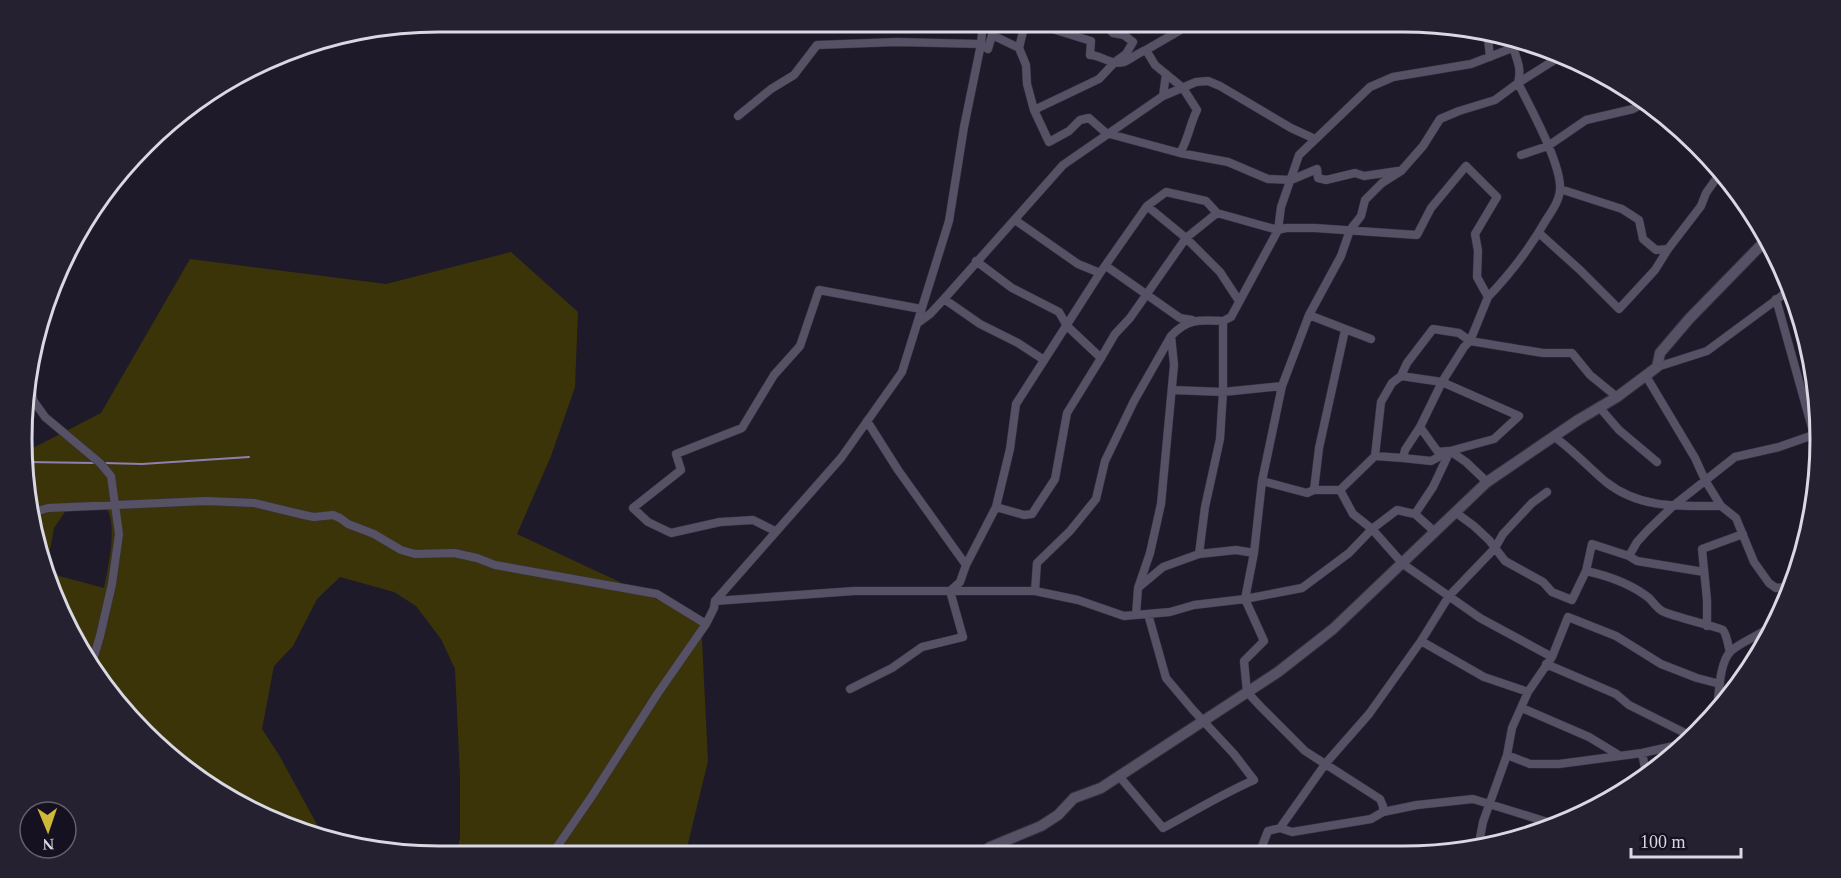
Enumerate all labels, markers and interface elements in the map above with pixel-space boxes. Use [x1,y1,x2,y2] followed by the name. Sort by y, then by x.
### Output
[18,800,78,860] north arrow
[1631,821,1740,859] scale bar
[1640,832,1686,852] text: 100 m
[42,836,55,853] text: N

